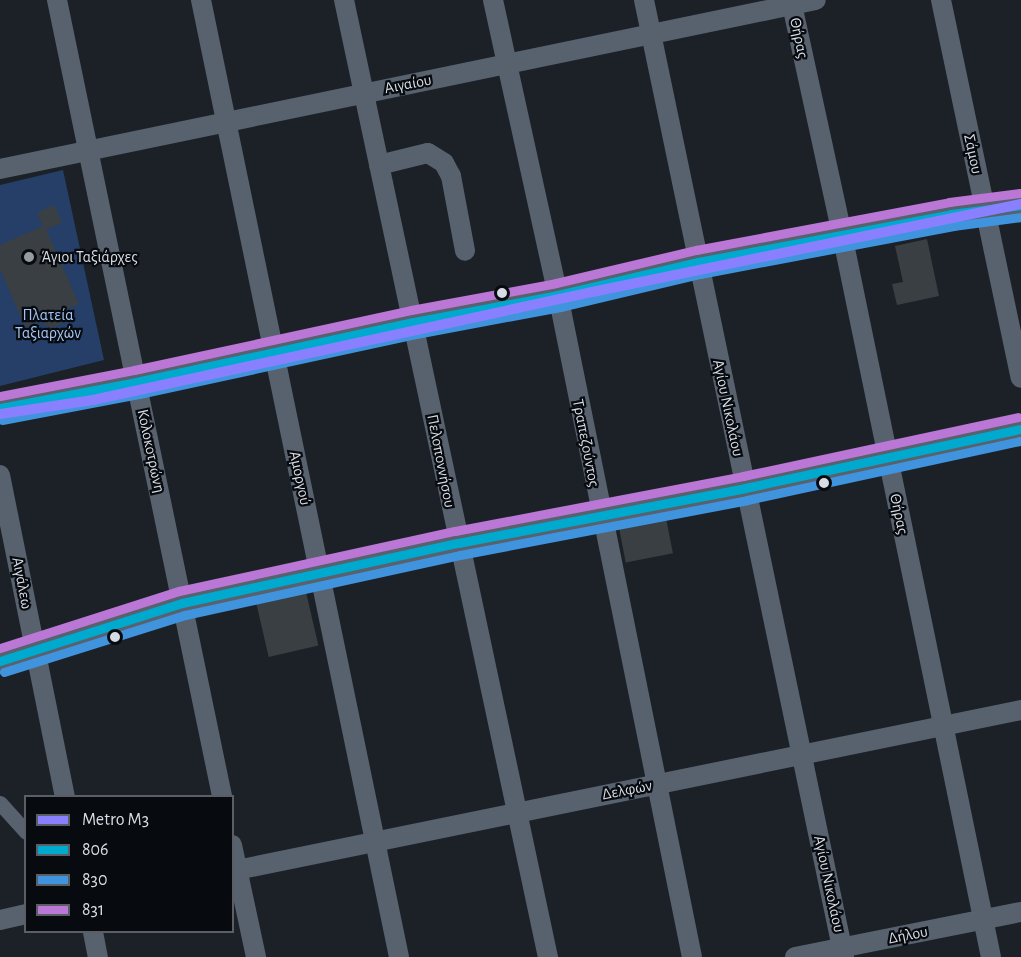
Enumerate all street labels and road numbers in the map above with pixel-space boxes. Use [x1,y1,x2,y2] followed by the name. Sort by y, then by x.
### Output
[785,16,813,60] street label: Θήρας
[383,70,433,98] street label: Αιγαίου
[959,132,987,176] street label: Σάμου
[708,358,748,458] street label: Αγίου Νικολάου
[568,398,604,488] street label: Τραπεζούντος
[133,407,169,495] street label: Κολοκοτρώνη
[423,413,459,509] street label: Πελοποννήσου
[285,449,315,507] street label: Αμοργού
[885,492,913,536] street label: Θήρας
[8,555,36,611] street label: Αιγάλεω
[600,776,654,804] street label: Δελφών
[809,834,849,934] street label: Αγίου Νικολάου
[887,922,929,948] street label: Δήλου

